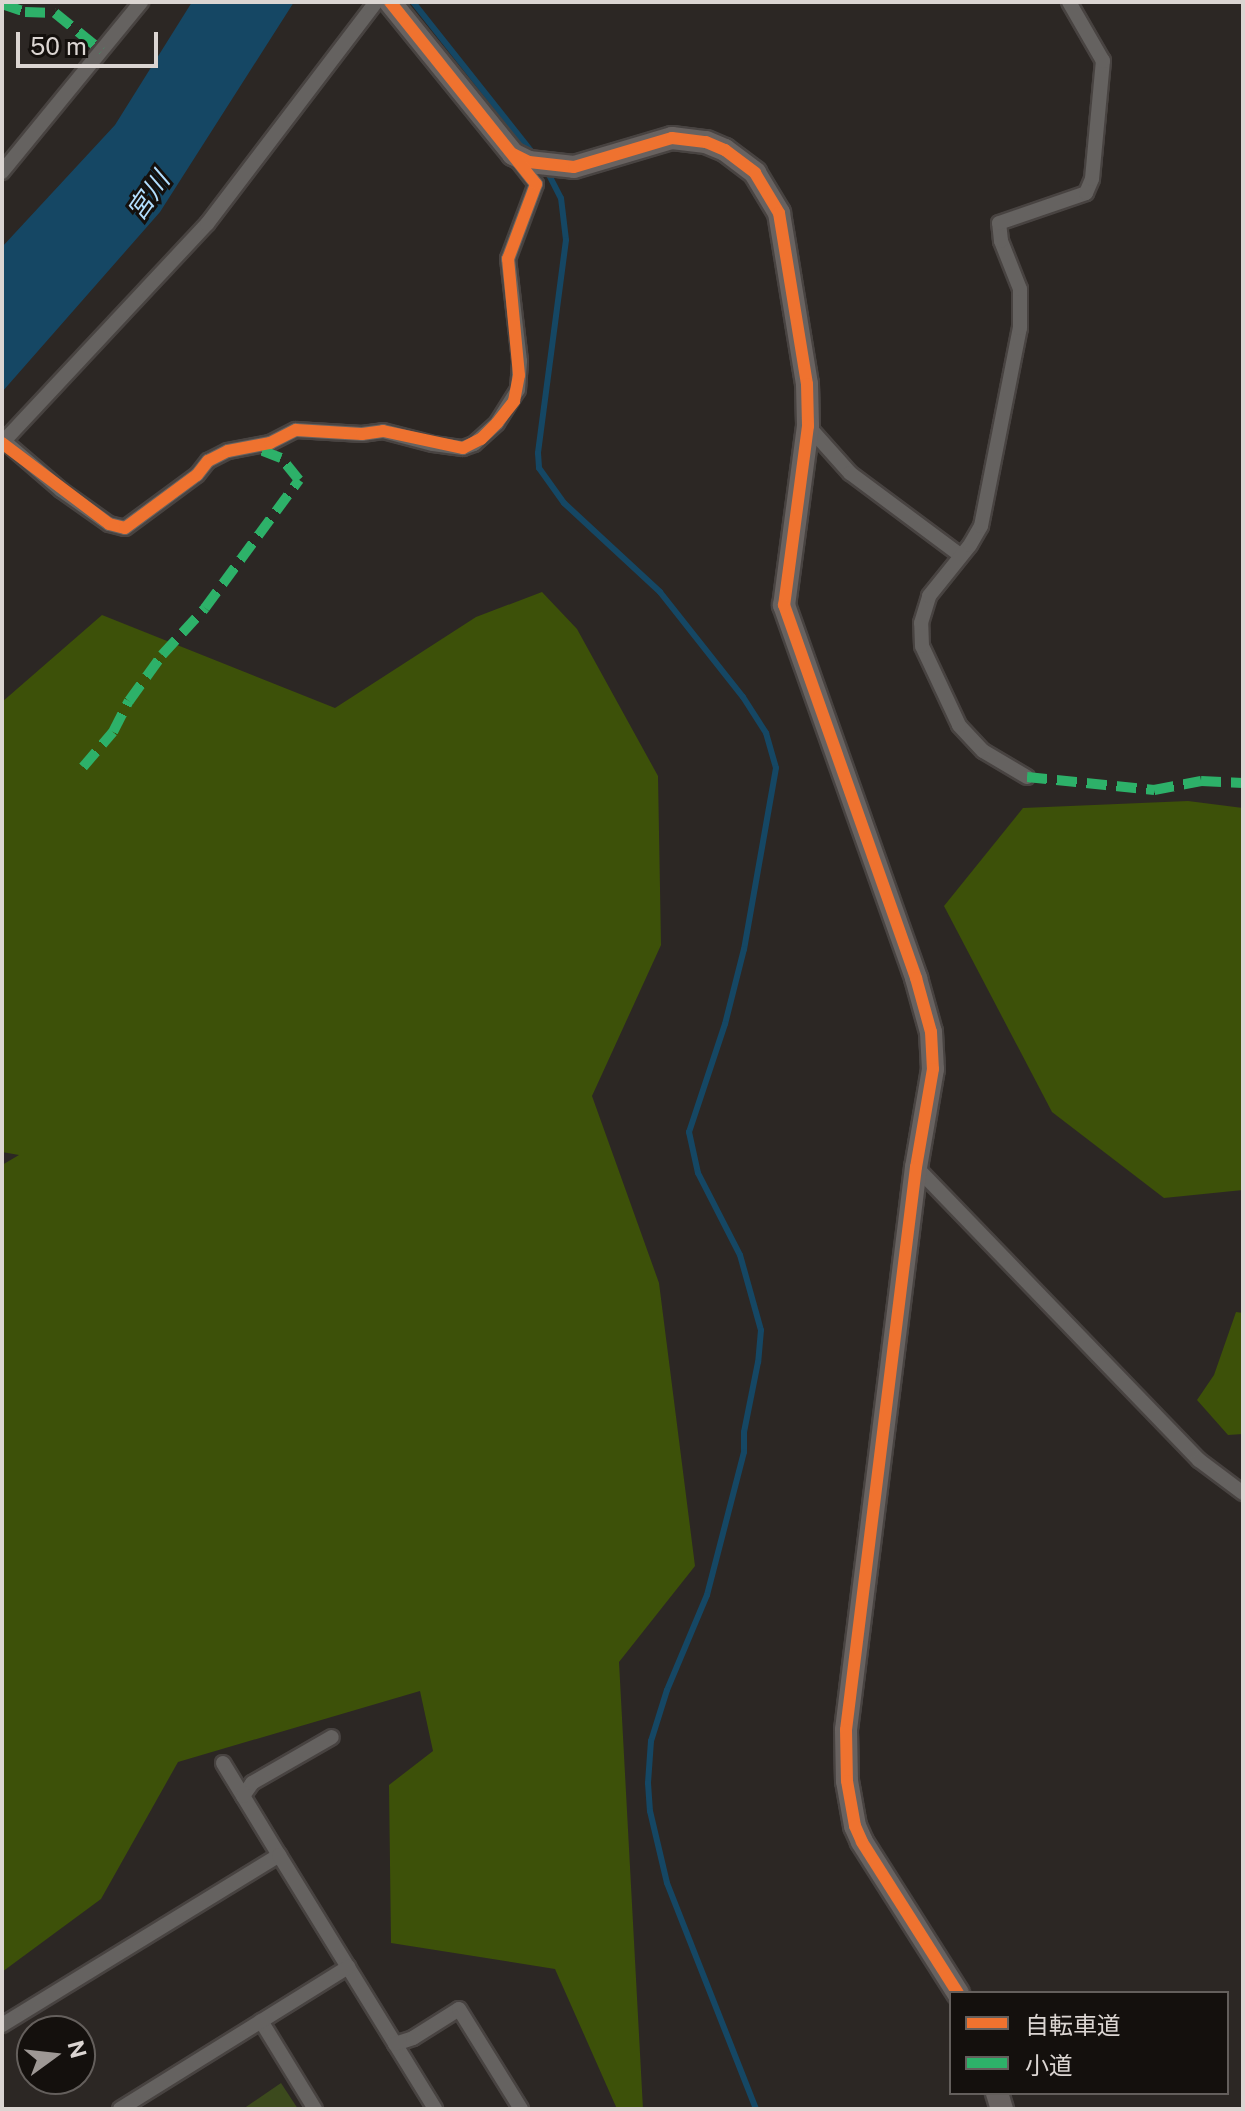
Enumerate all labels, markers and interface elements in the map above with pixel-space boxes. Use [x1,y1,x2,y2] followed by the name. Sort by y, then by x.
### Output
[20,16,162,66] scale bar
[30,32,87,60] text: 50 m
[120,166,176,226] water label: 宮川
[949,1991,1229,2095] legend
[1025,2011,1121,2039] text: 自転車道
[16,2015,96,2095] north arrow
[62,2038,92,2061] text: N
[1025,2051,1073,2079] text: 小道

